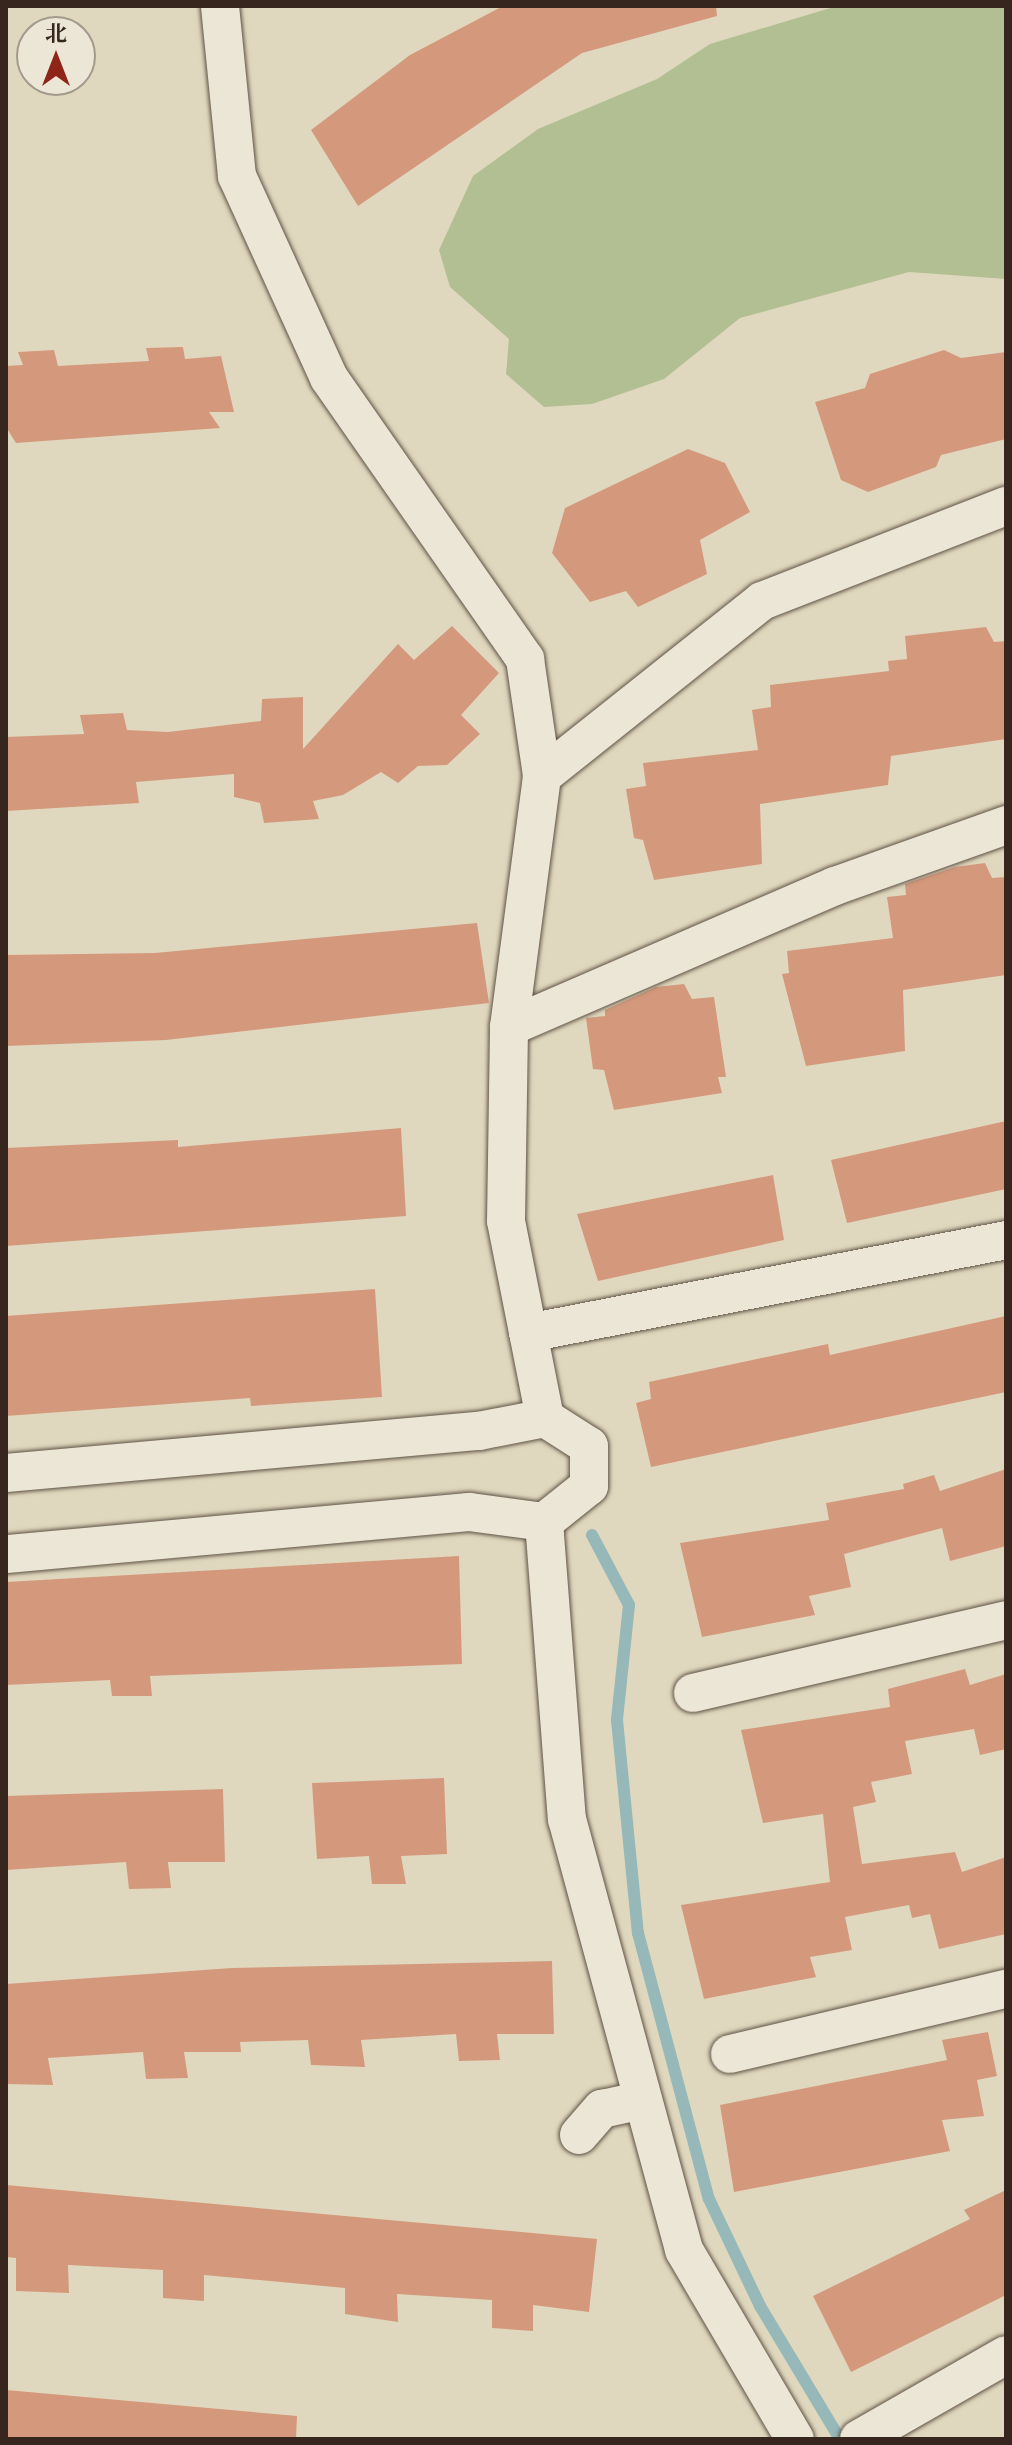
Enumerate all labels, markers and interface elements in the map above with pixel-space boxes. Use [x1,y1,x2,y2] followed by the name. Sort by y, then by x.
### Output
[16,16,96,96] north arrow
[45,21,67,47] text: 北

